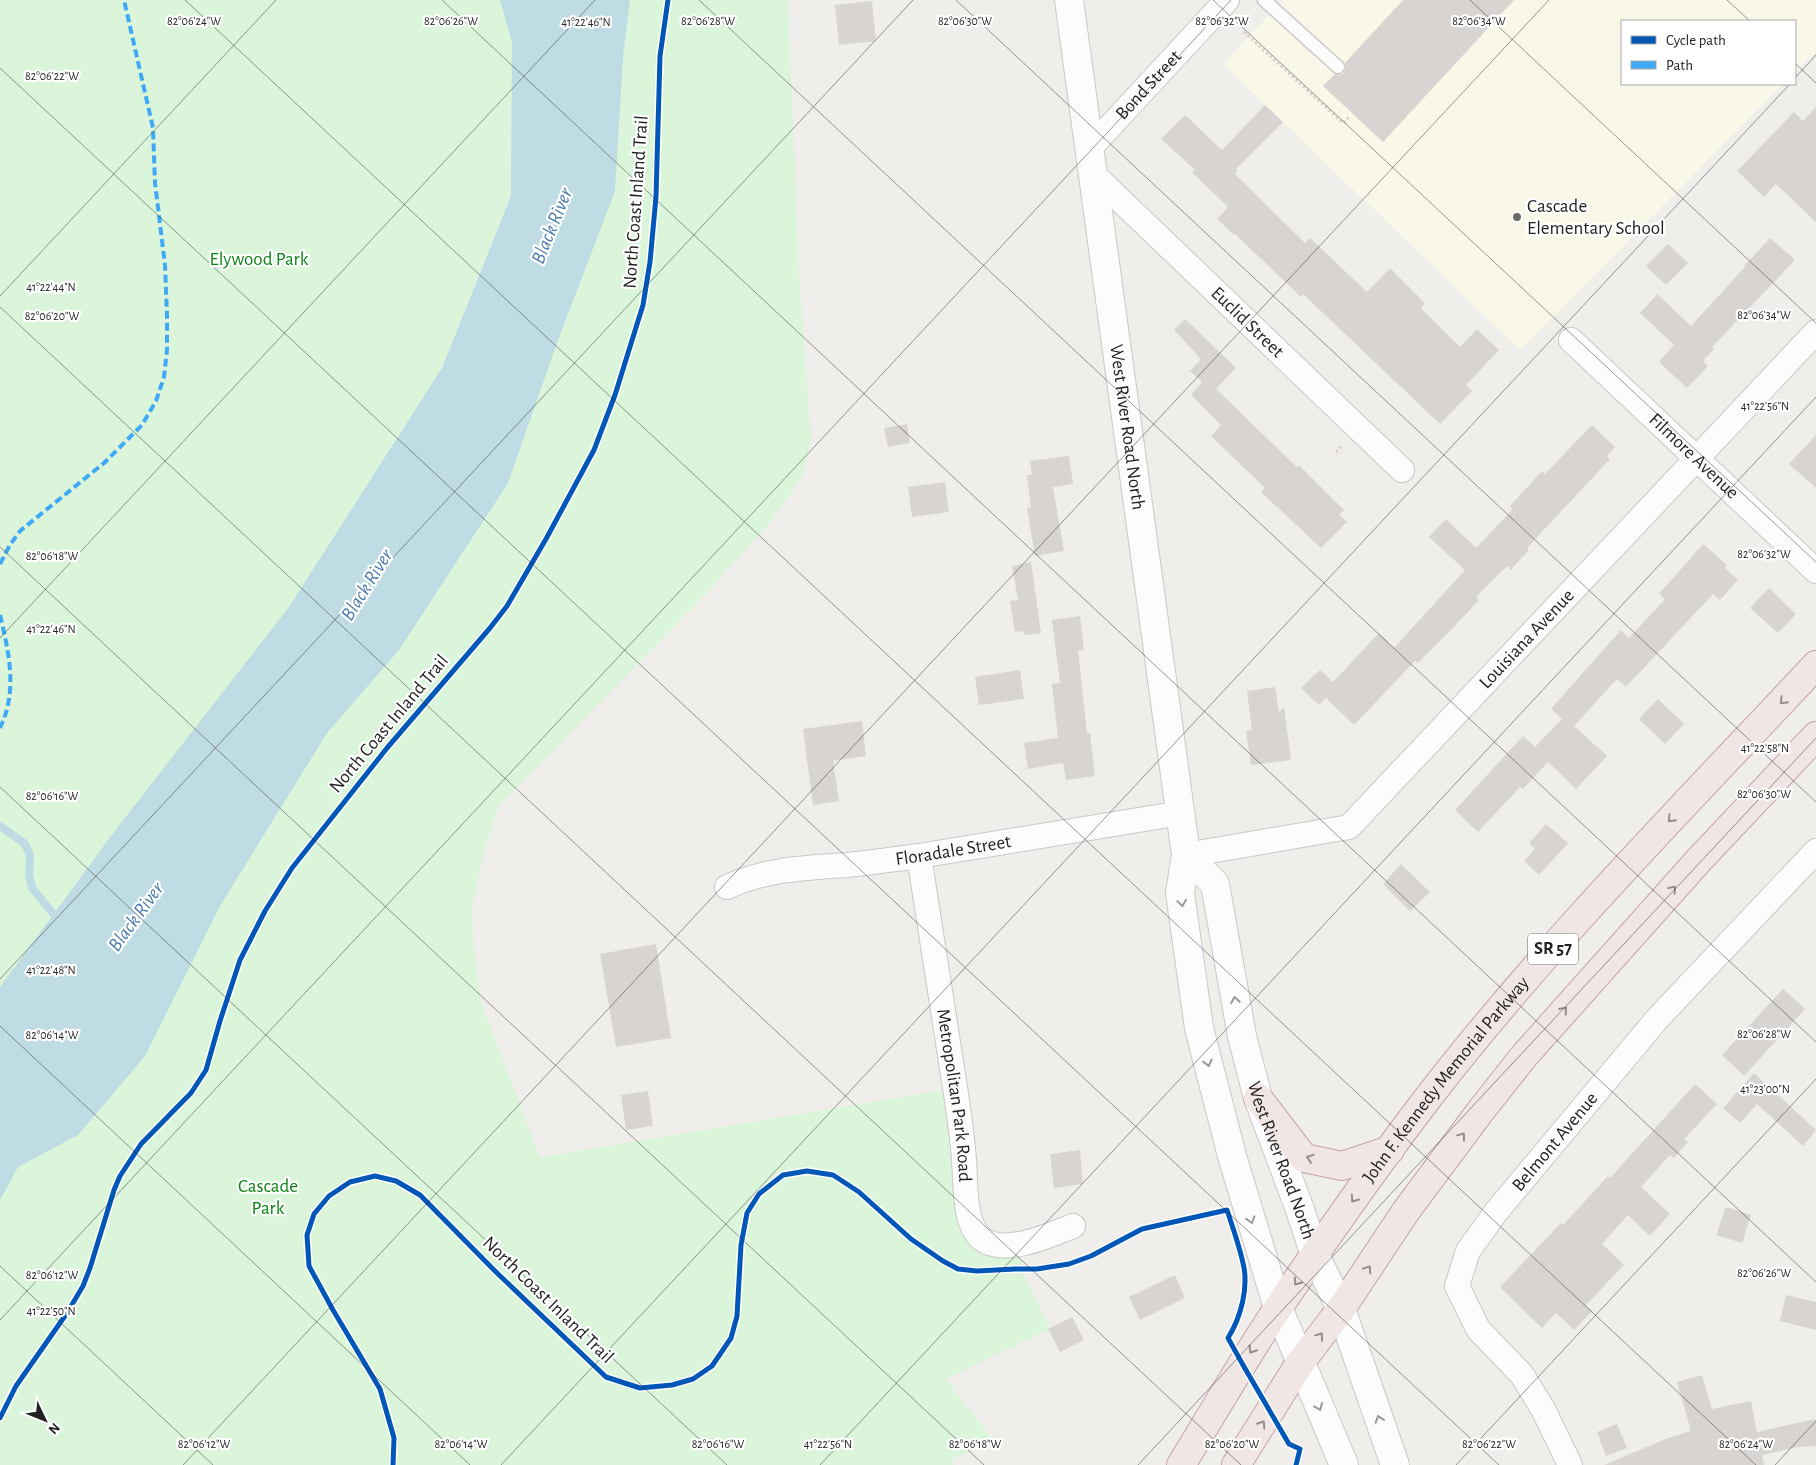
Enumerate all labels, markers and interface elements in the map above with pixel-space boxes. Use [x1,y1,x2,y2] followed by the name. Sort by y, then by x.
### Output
[167,15,221,27] text: 82°06'24"W
[424,15,478,27] text: 82°06'26"W
[681,15,735,27] text: 82°06'28"W
[938,15,992,27] text: 82°06'30"W
[1195,15,1249,27] text: 82°06'32"W
[1452,15,1506,27] text: 82°06'34"W
[561,16,611,28] text: 41°22'46"N
[1621,20,1796,85] legend
[1666,33,1726,48] text: Cycle path
[1112,47,1185,123] street label: Bond Street
[1666,58,1693,73] text: Path
[25,70,79,82] text: 82°06'22"W
[620,115,652,289] street label: North Coast Inland Trail
[528,185,576,267] water label: Black River
[1527,197,1665,238] place label: Cascade Elementary School
[1511,211,1523,223] marker: Cascade Elementary School
[210,250,309,269] park label: Elywood Park
[26,281,76,293] text: 41°22'44"N
[1207,283,1288,361] street label: Euclid Street
[1737,309,1791,321] text: 82°06'34"W
[25,310,80,322] text: 82°06'20"W
[1107,343,1148,511] street label: West River Road North
[1741,400,1789,412] text: 41°22'56"N
[1645,409,1742,502] street label: Filmore Avenue
[337,545,397,624] water label: Black River
[1737,548,1791,560] text: 82°06'32"W
[26,550,79,562] text: 82°06'18"W
[1475,586,1578,692] street label: Louisiana Avenue
[26,623,76,635] text: 41°22'46"N
[326,651,452,797] street label: North Coast Inland Trail
[1780,695,1789,704] one-way arrow
[1741,742,1789,754] text: 41°22'58"N
[1737,788,1791,800] text: 82°06'30"W
[26,790,79,802] text: 82°06'16"W
[1668,814,1677,823] one-way arrow
[894,832,1012,869] street label: Floradale Street
[104,878,168,955] water label: Black River
[1667,886,1676,895] one-way arrow
[1176,899,1187,907] one-way arrow
[1528,934,1578,964] road number: SR 57
[26,964,76,976] text: 41°22'48"N
[1359,973,1532,1186] street label: John F. Kennedy Memorial Parkway
[1231,995,1241,1004] one-way arrow
[933,1007,975,1182] street label: Metropolitan Park Road
[1558,1007,1567,1016] one-way arrow
[1737,1028,1791,1040] text: 82°06'28"W
[26,1029,79,1041] text: 82°06'14"W
[1202,1059,1213,1068] one-way arrow
[1245,1079,1319,1242] street label: West River Road North
[1740,1083,1790,1095] text: 41°23'00"N
[1508,1089,1601,1195] street label: Belmont Avenue
[1456,1133,1464,1142] one-way arrow
[1306,1154,1315,1164] one-way arrow
[238,1177,298,1218] park label: Cascade Park
[1352,1193,1360,1202] one-way arrow
[1246,1215,1256,1223] one-way arrow
[479,1233,617,1367] street label: North Coast Inland Trail
[1361,1265,1371,1274] one-way arrow
[1737,1267,1791,1279] text: 82°06'26"W
[26,1269,79,1281] text: 82°06'12"W
[1294,1276,1303,1285] one-way arrow
[26,1305,76,1317] text: 41°22'50"N
[1315,1333,1323,1342] one-way arrow
[1249,1344,1259,1353] one-way arrow
[20,1395,70,1445] north arrow
[1313,1402,1324,1411] one-way arrow
[1375,1415,1385,1424] one-way arrow
[45,1420,62,1437] text: N
[1256,1420,1265,1429] one-way arrow
[178,1438,231,1450] text: 82°06'12"W
[435,1438,488,1450] text: 82°06'14"W
[692,1438,745,1450] text: 82°06'16"W
[804,1438,852,1450] text: 41°22'56"N
[949,1438,1002,1450] text: 82°06'18"W
[1205,1438,1260,1450] text: 82°06'20"W
[1462,1438,1516,1450] text: 82°06'22"W
[1719,1438,1773,1450] text: 82°06'24"W

